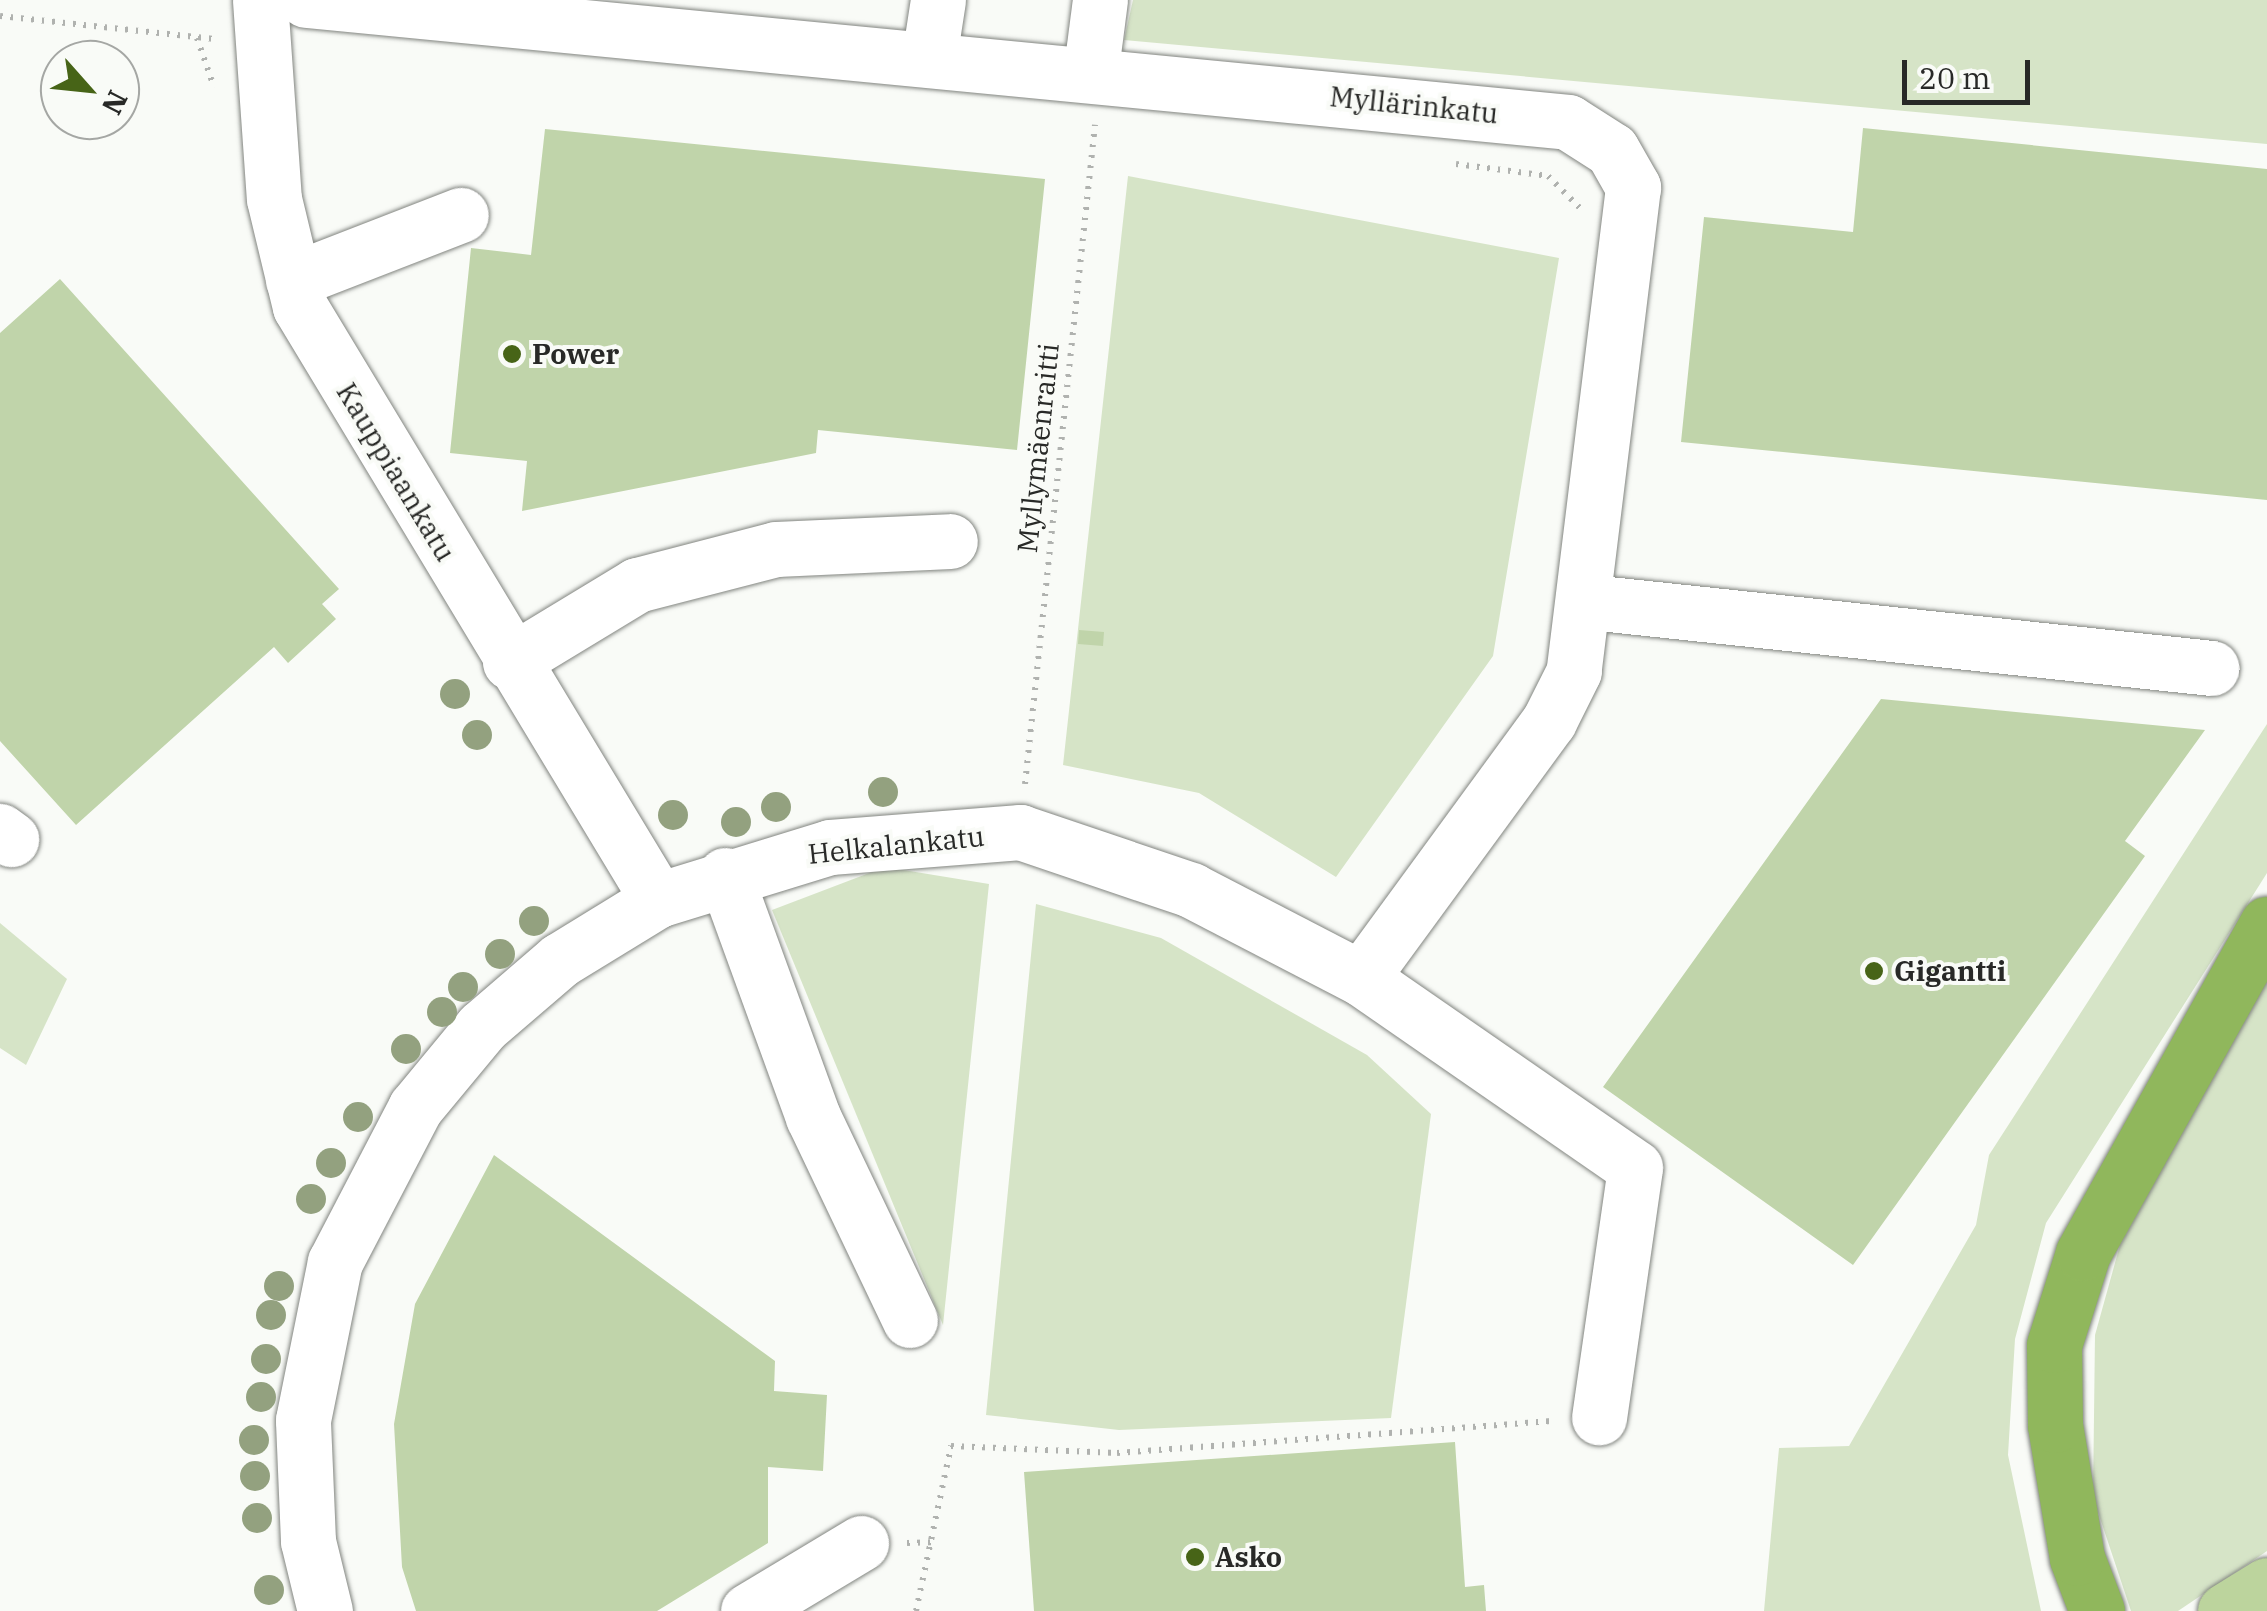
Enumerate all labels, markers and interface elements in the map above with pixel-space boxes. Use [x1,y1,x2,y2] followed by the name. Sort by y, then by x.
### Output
[40,40,140,140] north arrow
[1907,40,2034,102] scale bar
[1919,58,1991,97] text: 20 m
[1328,79,1500,131] street label: Myllärinkatu
[94,85,137,121] text: N
[532,337,619,371] place label: Power
[1010,341,1066,555] street label: Myllymäenraitti
[501,343,523,365] marker: Power
[330,377,462,567] street label: Kauppiaankatu
[806,819,986,871] street label: Helkalankatu
[1894,954,2006,988] place label: Gigantti
[1863,960,1885,982] marker: Gigantti
[1215,1540,1282,1574] place label: Asko
[1184,1546,1206,1568] marker: Asko

